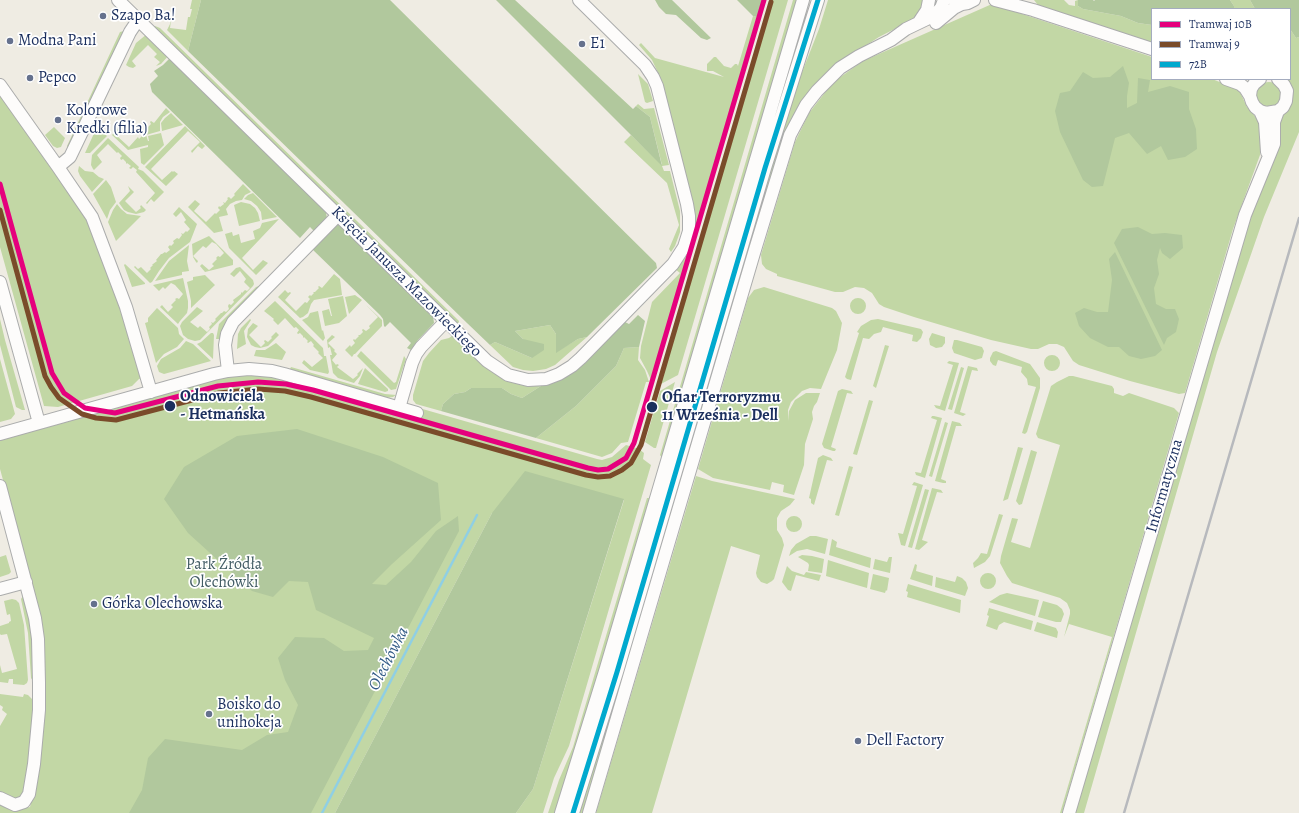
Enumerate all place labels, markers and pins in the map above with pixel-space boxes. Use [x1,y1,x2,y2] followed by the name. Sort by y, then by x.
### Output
[111,6,175,26] place label: Szapo Ba!
[98,11,108,21] marker: Szapo Ba!
[18,31,96,51] place label: Modna Pani
[590,34,605,54] place label: E1
[5,36,15,46] marker: Modna Pani
[577,39,587,49] marker: E1
[38,68,76,88] place label: Pepco
[25,73,35,83] marker: Pepco
[66,101,147,139] place label: Kolorowe Kredki (filia)
[53,115,63,125] marker: Kolorowe Kredki (filia)
[180,387,265,425] place label: Odnowiciela - Hetmańska
[662,388,780,426] place label: Ofiar Terroryzmu 11 Września - Dell
[163,399,177,413] marker: Odnowiciela - Hetmańska
[645,400,659,414] marker: Ofiar Terroryzmu 11 Września - Dell
[102,594,223,614] place label: Górka Olechowska
[89,599,99,609] marker: Górka Olechowska
[217,695,282,733] place label: Boisko do unihokeja
[204,709,214,719] marker: Boisko do unihokeja
[866,731,944,751] place label: Dell Factory
[853,736,863,746] marker: Dell Factory

